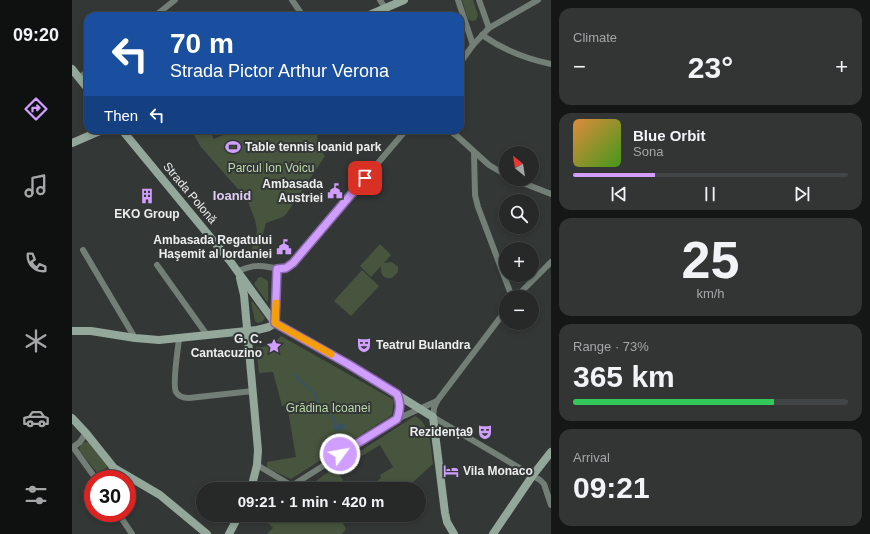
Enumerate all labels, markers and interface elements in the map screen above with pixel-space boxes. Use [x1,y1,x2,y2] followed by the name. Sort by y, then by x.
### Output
[13,25,59,45] text: 09:20
[104,28,156,80] icon: left
[170,28,234,59] text: 70 m
[573,30,617,45] text: Climate
[688,51,733,84] text: 23°
[573,54,586,79] text: −
[835,54,848,79] text: +
[170,61,389,81] text: Strada Pictor Arthur Verona
[22,95,50,123] icon: directions
[146,104,168,126] icon: left
[104,107,138,124] text: Then
[633,127,706,144] text: Blue Orbit
[224,138,242,156] sports icon: Table tennis Ioanid park
[245,140,382,154] place label: Table tennis Ioanid park
[633,144,663,159] text: Sona
[499,146,539,186] north arrow
[499,146,539,330] map controls
[160,159,220,227] street label: Strada Polonă
[228,161,314,175] park label: Parcul Ion Voicu
[348,161,382,195] pin
[354,167,376,189] icon: arrive
[22,172,50,200] icon: music
[262,177,323,205] place label: Ambasada Austriei
[326,182,344,200] public building icon: Ambasada Austriei
[608,183,630,205] icon: previous
[699,183,721,205] icon: pause
[791,183,813,205] icon: next
[138,187,156,205] building icon: EKO Group
[213,188,251,203] district label: Ioanid
[499,194,539,234] button: search
[114,207,180,221] place label: EKO Group
[682,231,739,289] text: 25
[153,233,272,261] place label: Ambasada Regatului Haşemit al Iordaniei
[275,238,293,256] public building icon: Ambasada Regatului Haşemit al Iordaniei
[499,242,539,282] button: +
[22,249,50,277] icon: phone
[696,286,725,301] text: km/h
[499,290,539,330] button: −
[22,327,50,355] icon: climate
[191,332,262,360] place label: G. C. Cantacuzino
[355,336,373,354] theatre icon: Teatrul Bulandra
[265,337,283,355] place icon: G. C. Cantacuzino
[376,338,471,352] place label: Teatrul Bulandra
[573,339,649,354] text: Range · 73%
[573,360,675,393] text: 365 km
[286,401,370,415] park label: Grădina Icoanei
[22,404,50,432] icon: car
[476,423,494,441] theatre icon: Rezidența9
[410,425,473,439] place label: Rezidența9
[319,433,361,475] position arrow
[573,450,610,465] text: Arrival
[442,462,460,480] hotel icon: Vila Monaco
[463,464,533,478] place label: Vila Monaco
[84,470,136,522] speed limit sign: 30
[573,471,650,504] text: 09:21
[22,481,50,509] icon: filters
[238,493,384,510] text: 09:21 · 1 min · 420 m

